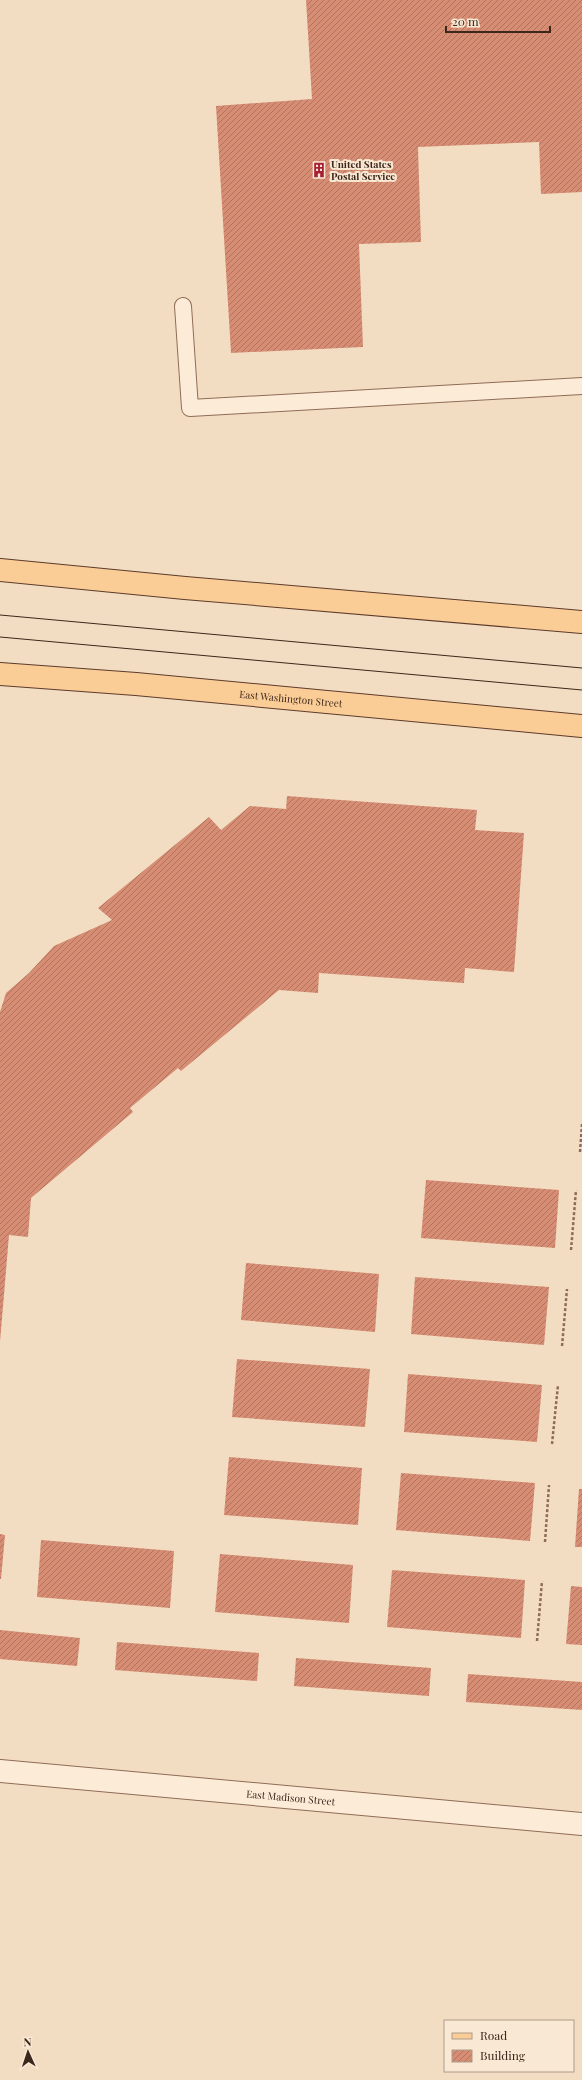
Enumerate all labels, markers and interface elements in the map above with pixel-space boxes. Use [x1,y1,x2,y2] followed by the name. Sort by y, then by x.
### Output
[446,8,550,34] scale bar
[452,13,479,29] text: 20 m
[331,157,395,183] place label: United States Postal Service
[310,161,328,179] building icon: United States Postal Service
[239,687,344,710] street label: East Washington Street
[246,1786,336,1809] street label: East Madison Street
[444,2020,574,2072] legend
[480,2027,507,2043] text: Road
[8,2032,48,2072] north arrow
[23,2034,32,2049] text: N
[480,2047,526,2063] text: Building

